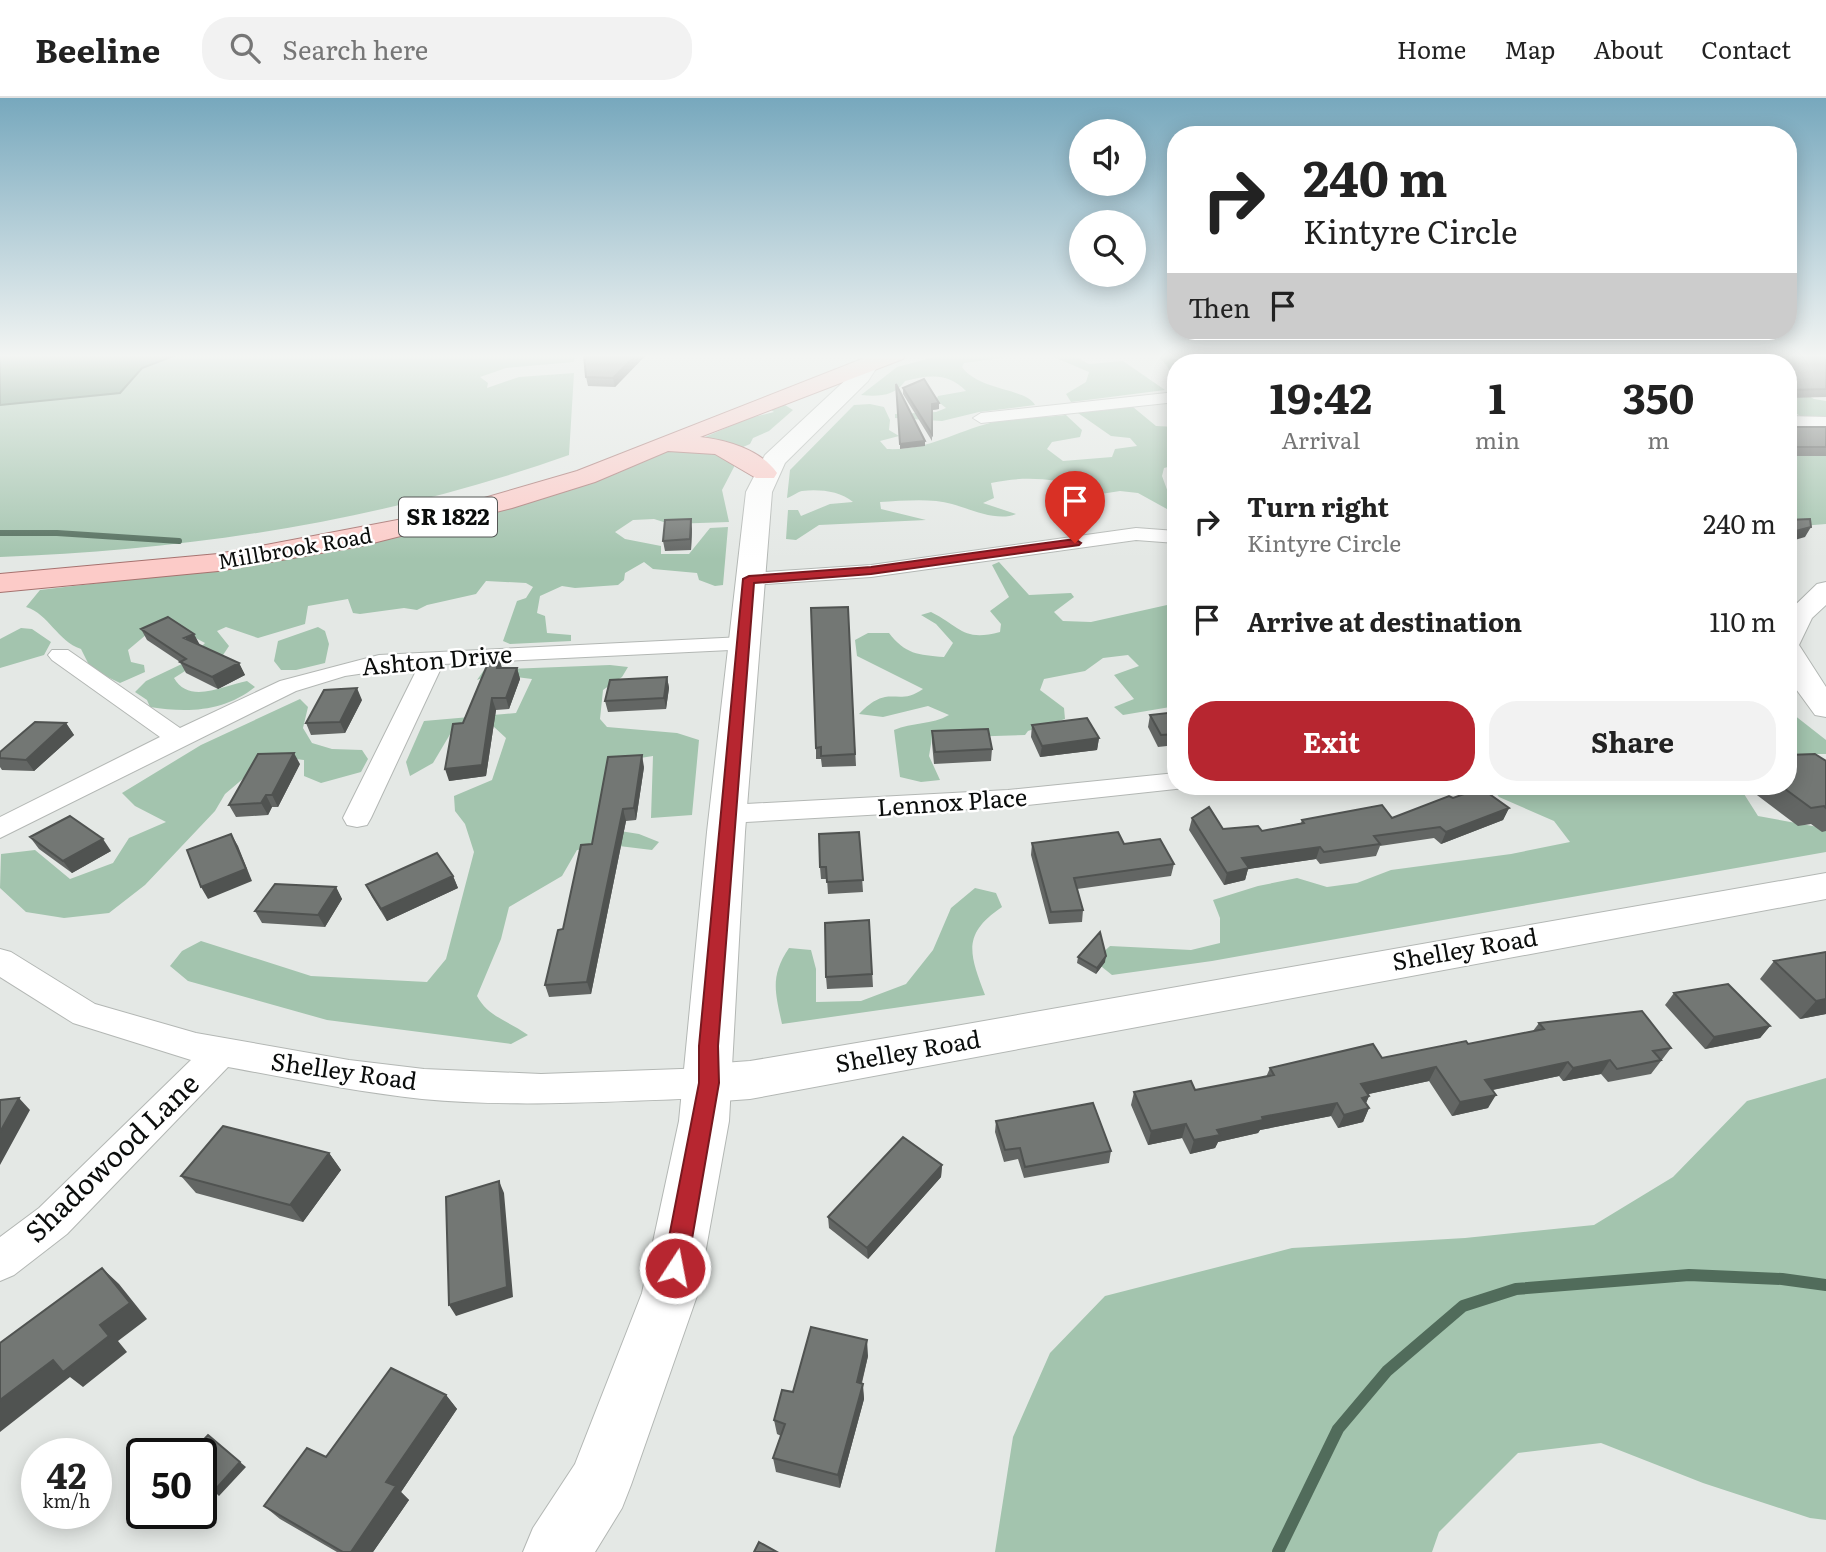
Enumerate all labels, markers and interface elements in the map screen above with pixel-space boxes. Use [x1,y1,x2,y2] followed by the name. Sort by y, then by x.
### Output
[202,17,692,80] search box
[35,24,160,73] text: Beeline
[226,29,264,67] icon: search
[282,29,428,68] text: Search here
[1397,31,1466,66] text: Home
[1504,31,1555,66] text: Map
[1593,31,1663,66] text: About
[1701,31,1791,66] text: Contact
[1069,119,1146,287] map controls
[1069,119,1146,196] button: sound
[1303,139,1448,212] text: 240 m
[1188,154,1279,245] icon: right
[1303,206,1518,254] text: Kintyre Circle
[1069,210,1146,287] button: search
[1188,287,1250,326] text: Then
[1264,287,1302,325] icon: arrive
[1270,365,1372,427] text: 19:42
[1489,365,1506,427] text: 1
[1622,365,1694,427] text: 350
[1282,422,1360,456] text: Arrival
[1475,422,1520,456] text: min
[1647,422,1670,456] text: m
[1045,471,1105,543] pin
[1056,482,1094,520] icon: arrive
[1247,486,1389,525] text: Turn right
[399,498,497,536] road number: SR 1822
[1188,503,1226,541] icon: right
[1703,503,1776,542] text: 240 m
[215,518,374,575] street label: Millbrook Road
[1247,525,1401,559] text: Kintyre Circle
[1188,601,1226,639] icon: arrive
[1247,601,1522,640] text: Arrive at destination
[1709,601,1776,640] text: 110 m
[360,635,513,683] street label: Ashton Drive
[1188,701,1475,781] button: Exit
[1489,701,1776,781] button: Share
[876,778,1028,823] street label: Lennox Place
[1389,917,1540,978] street label: Shelley Road
[832,1019,983,1080] street label: Shelley Road
[269,1042,420,1097] street label: Shelley Road
[14,1062,207,1251] street label: Shadowood Lane
[638,1231,712,1305] position arrow
[126,1438,217,1529] speed limit sign: 50
[47,1448,86,1500] text: 42
[43,1487,90,1514] text: km/h

